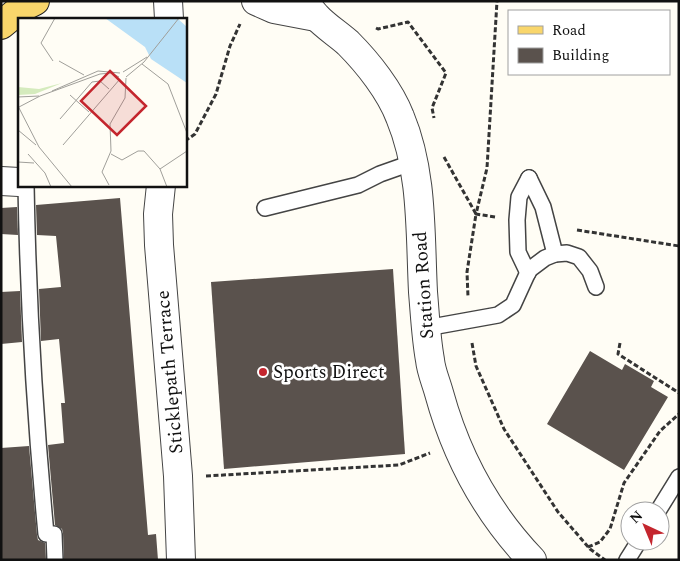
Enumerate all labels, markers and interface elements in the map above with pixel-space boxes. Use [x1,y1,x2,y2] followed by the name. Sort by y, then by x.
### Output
[508,10,670,75] legend
[18,18,186,186] inset map
[552,19,586,42] text: Road
[552,44,609,67] text: Building
[406,230,442,340] street label: Station Road
[148,289,192,455] street label: Sticklepath Terrace
[273,358,385,387] place label: Sports Direct
[257,366,269,378] marker: Sports Direct
[620,501,670,551] north arrow
[625,505,648,529] text: N

